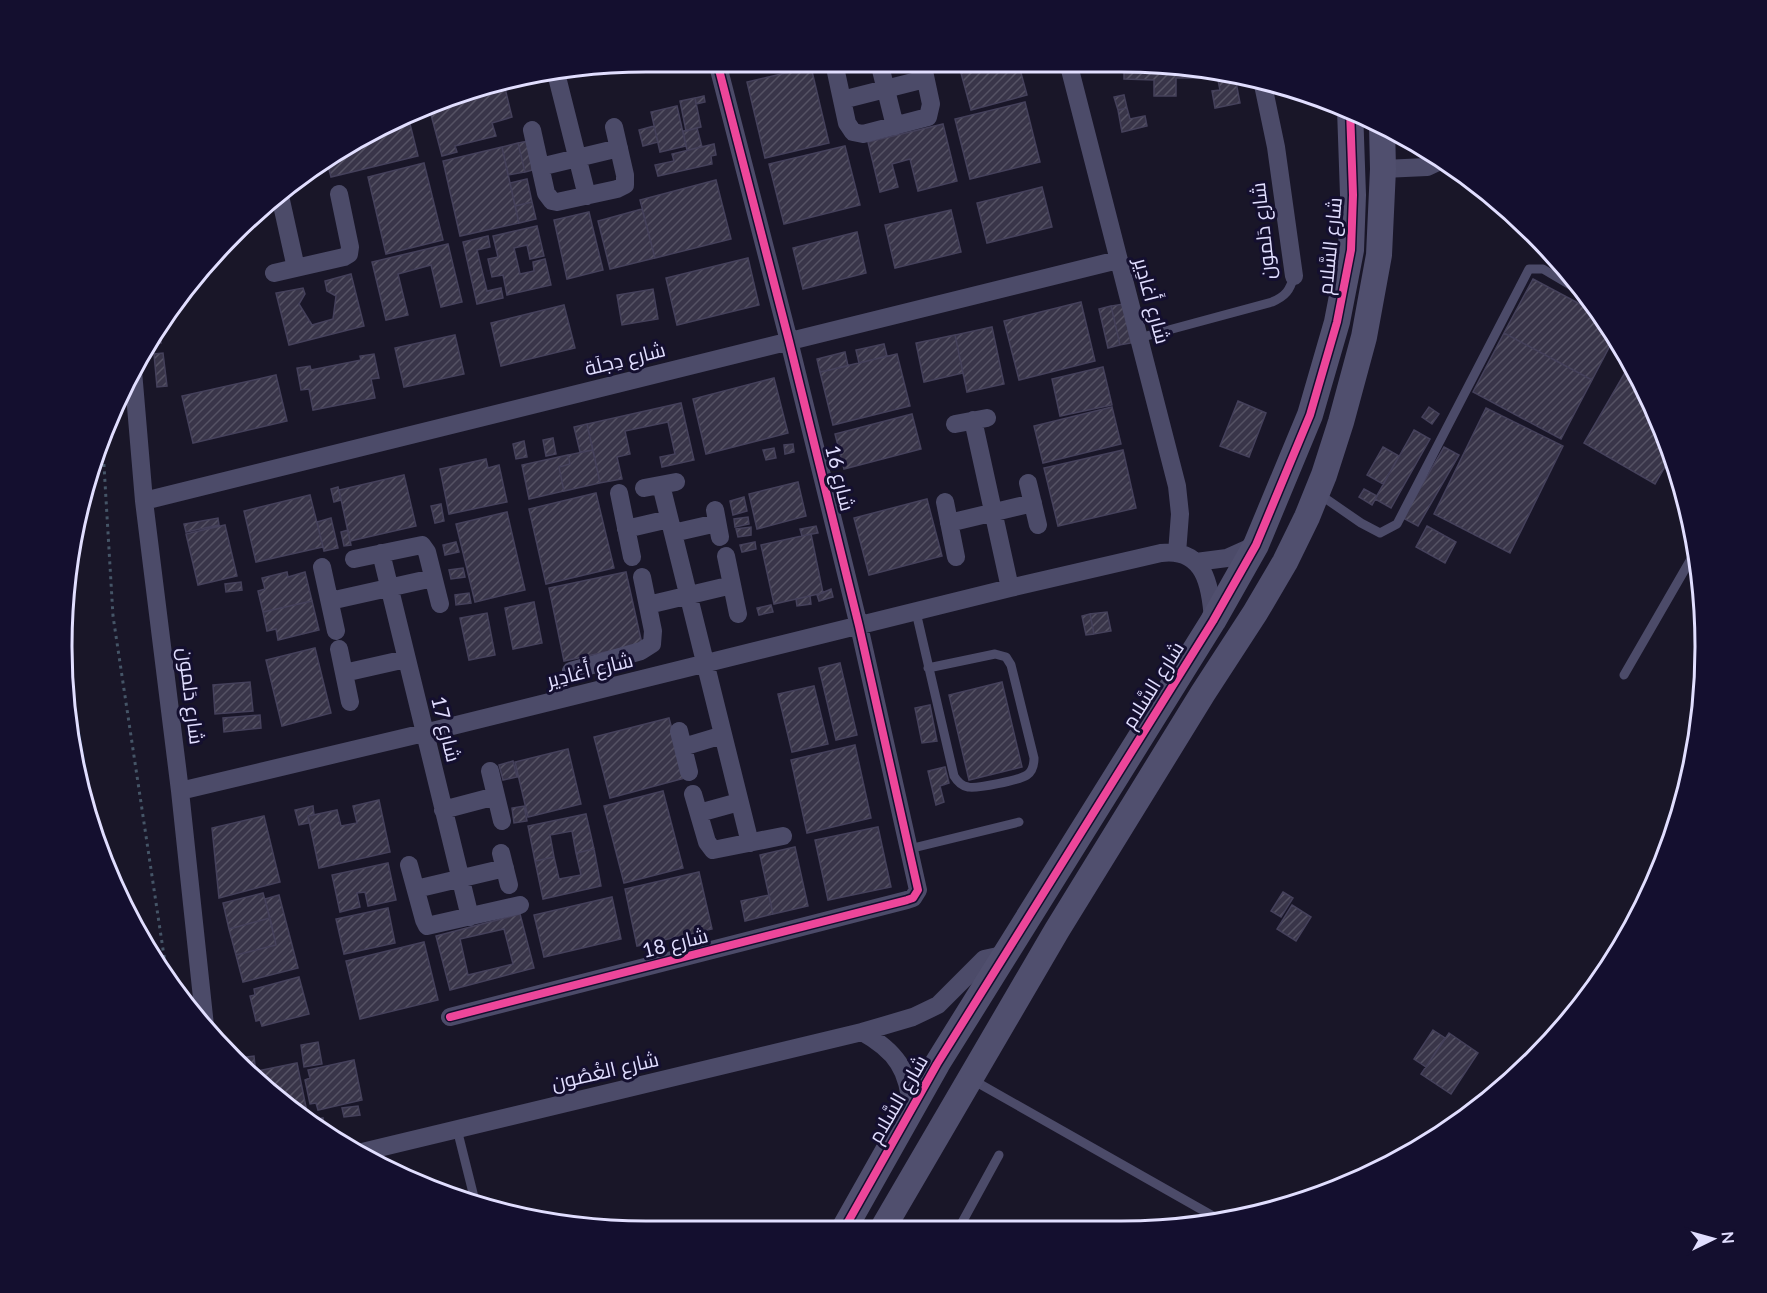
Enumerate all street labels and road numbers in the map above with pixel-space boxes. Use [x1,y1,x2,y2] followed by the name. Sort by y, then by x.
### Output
[1245,181,1282,281] street label: شارع دَلمون
[1312,196,1349,296] street label: شارع السَّلام
[1127,254,1177,347] street label: شارع أَغادِير
[582,336,668,383] street label: شارع دِجلَة
[818,442,861,514] street label: شارع 16
[1116,637,1191,734] street label: شارع السَّلام
[543,645,636,694] street label: شارع أَغادِير
[171,646,210,746] street label: شارع دَلمون
[424,693,467,765] street label: شارع 17
[639,922,711,965] street label: شارع 18
[549,1046,661,1097] street label: شارع الغُصُون
[862,1050,935,1148] street label: شارع السَّلام

